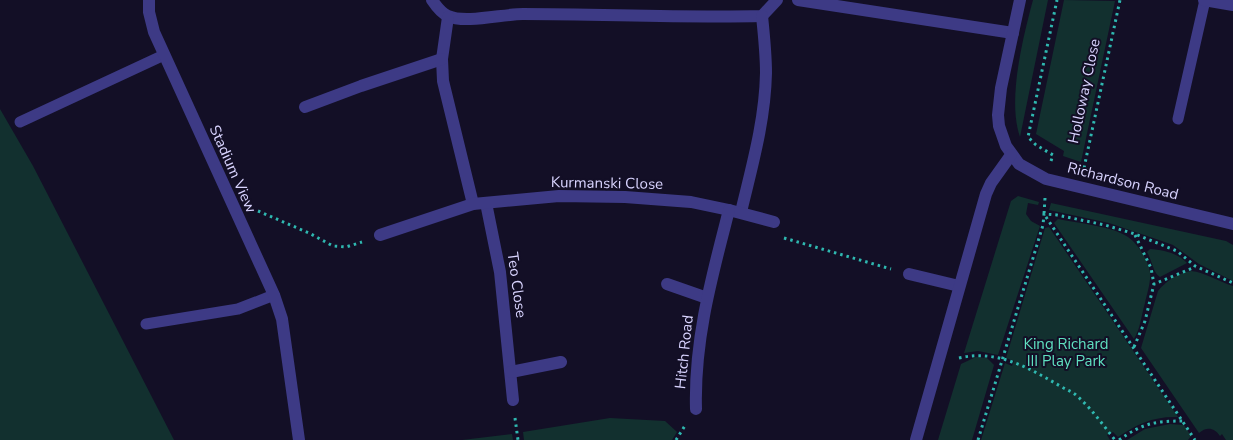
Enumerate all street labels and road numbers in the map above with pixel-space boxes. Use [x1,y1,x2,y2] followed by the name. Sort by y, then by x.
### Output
[1063,37,1105,145] street label: Holloway Close
[205,122,261,216] street label: Stadium View
[1065,158,1181,204] street label: Richardson Road
[551,172,663,194] street label: Kurmanski Close
[503,251,532,319] street label: Teo Close
[670,314,698,390] street label: Hitch Road

